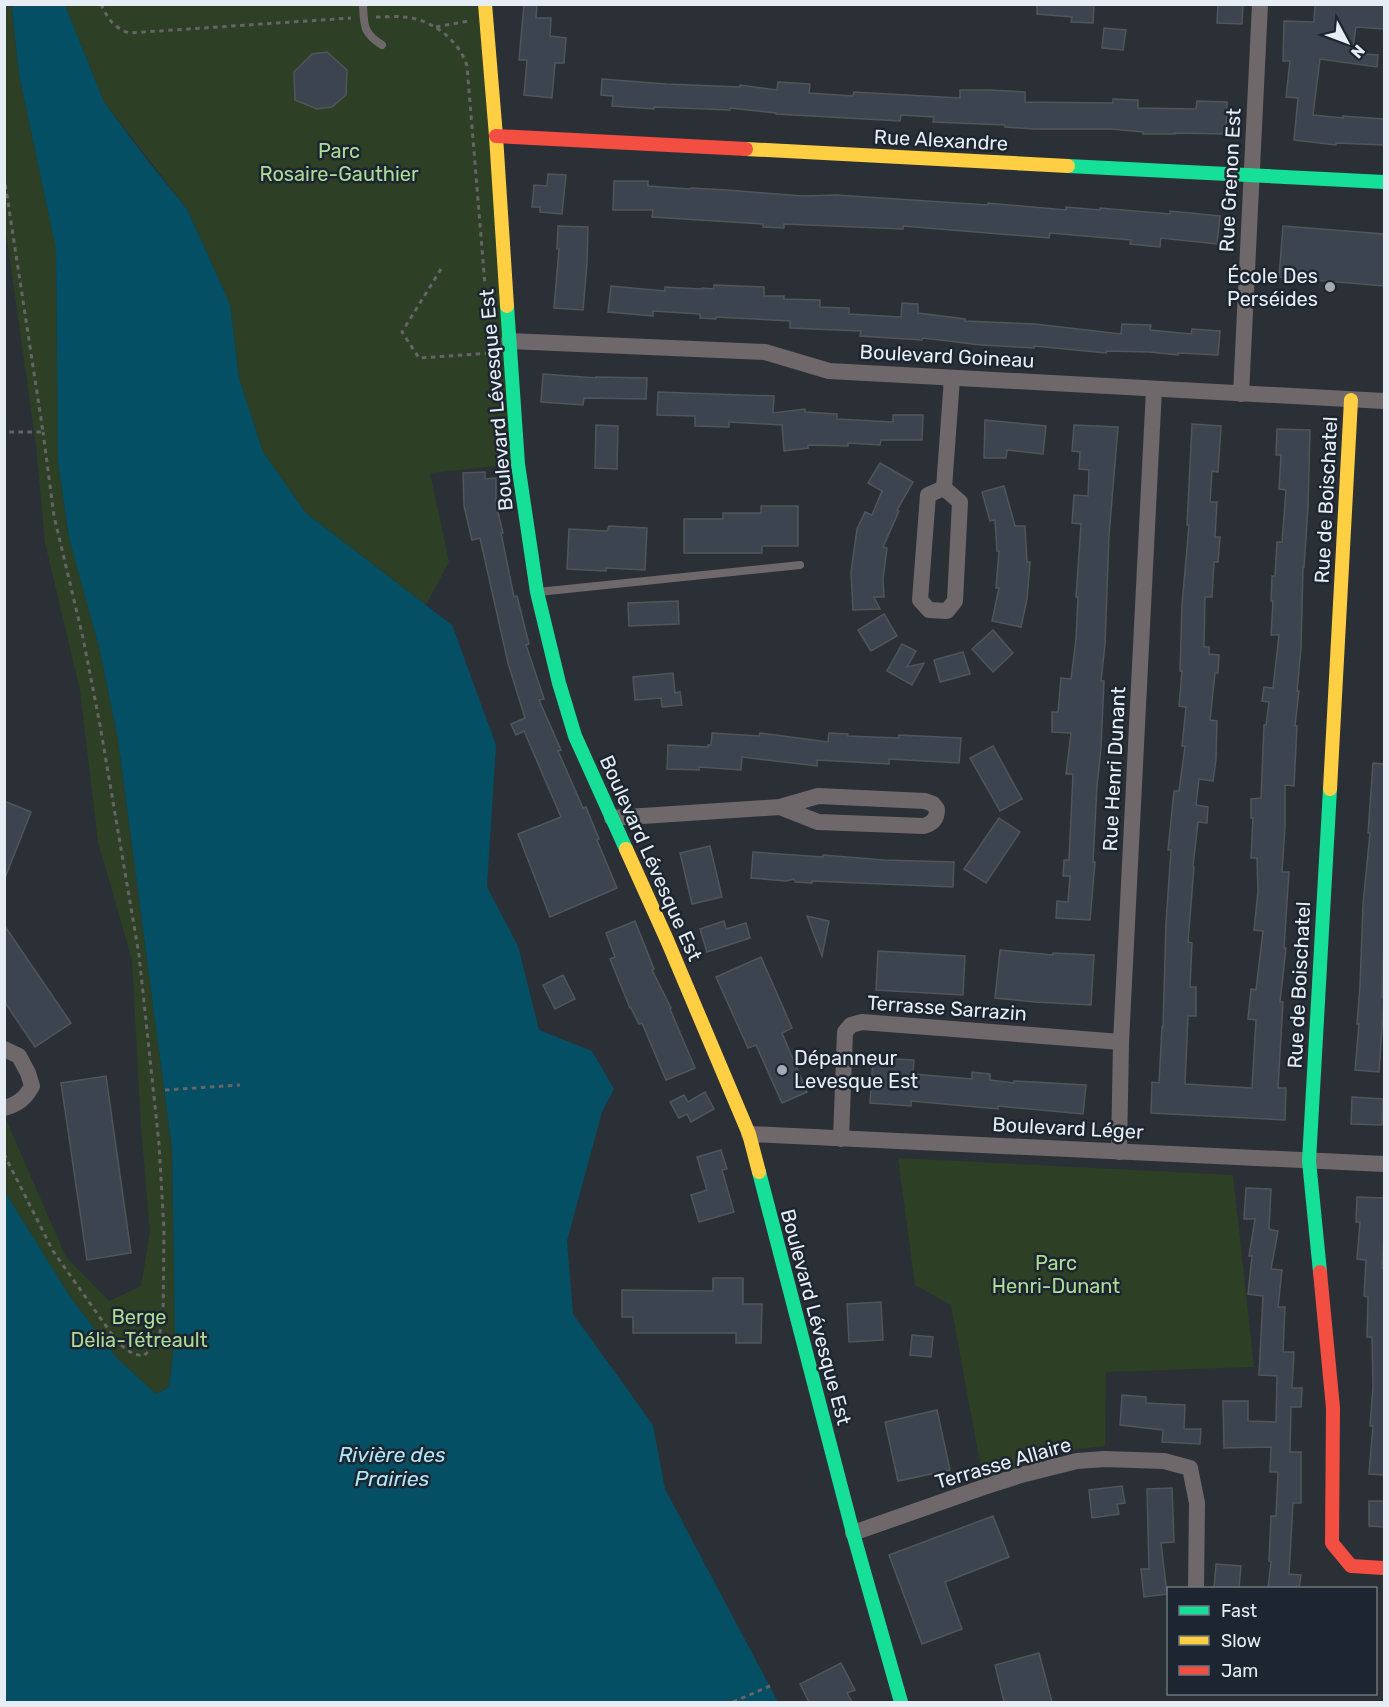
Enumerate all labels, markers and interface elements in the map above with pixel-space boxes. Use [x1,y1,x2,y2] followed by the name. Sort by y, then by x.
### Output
[1317,12,1377,72] north arrow
[1347,41,1369,62] text: N
[1214,107,1246,253] street label: Rue Grenon Est
[873,125,1009,155] street label: Rue Alexandre
[259,139,419,186] park label: Parc Rosaire-Gauthier
[1227,264,1318,311] place label: École Des Perséides
[1323,280,1337,294] marker: École Des Perséides
[474,288,518,512] street label: Boulevard Lévesque Est
[859,339,1035,373] street label: Boulevard Goineau
[1310,416,1342,584] street label: Rue de Boischatel
[1098,686,1130,852] street label: Rue Henri Dunant
[595,751,707,965] street label: Boulevard Lévesque Est
[1283,901,1315,1069] street label: Rue de Boischatel
[866,990,1028,1026] street label: Terrasse Sarrazin
[794,1046,918,1093] place label: Dépanneur Levesque Est
[775,1063,789,1077] marker: Dépanneur Levesque Est
[992,1112,1145,1144] street label: Boulevard Léger
[776,1206,856,1428] street label: Boulevard Lévesque Est
[992,1251,1120,1298] park label: Parc Henri-Dunant
[70,1305,208,1352] park label: Berge Délia-Tétreault
[932,1432,1074,1494] street label: Terrasse Allaire
[338,1442,446,1491] water label: Rivière des Prairies
[1167,1587,1377,1695] legend
[1221,1600,1257,1622] text: Fast
[1221,1630,1261,1652] text: Slow
[1221,1660,1258,1682] text: Jam

